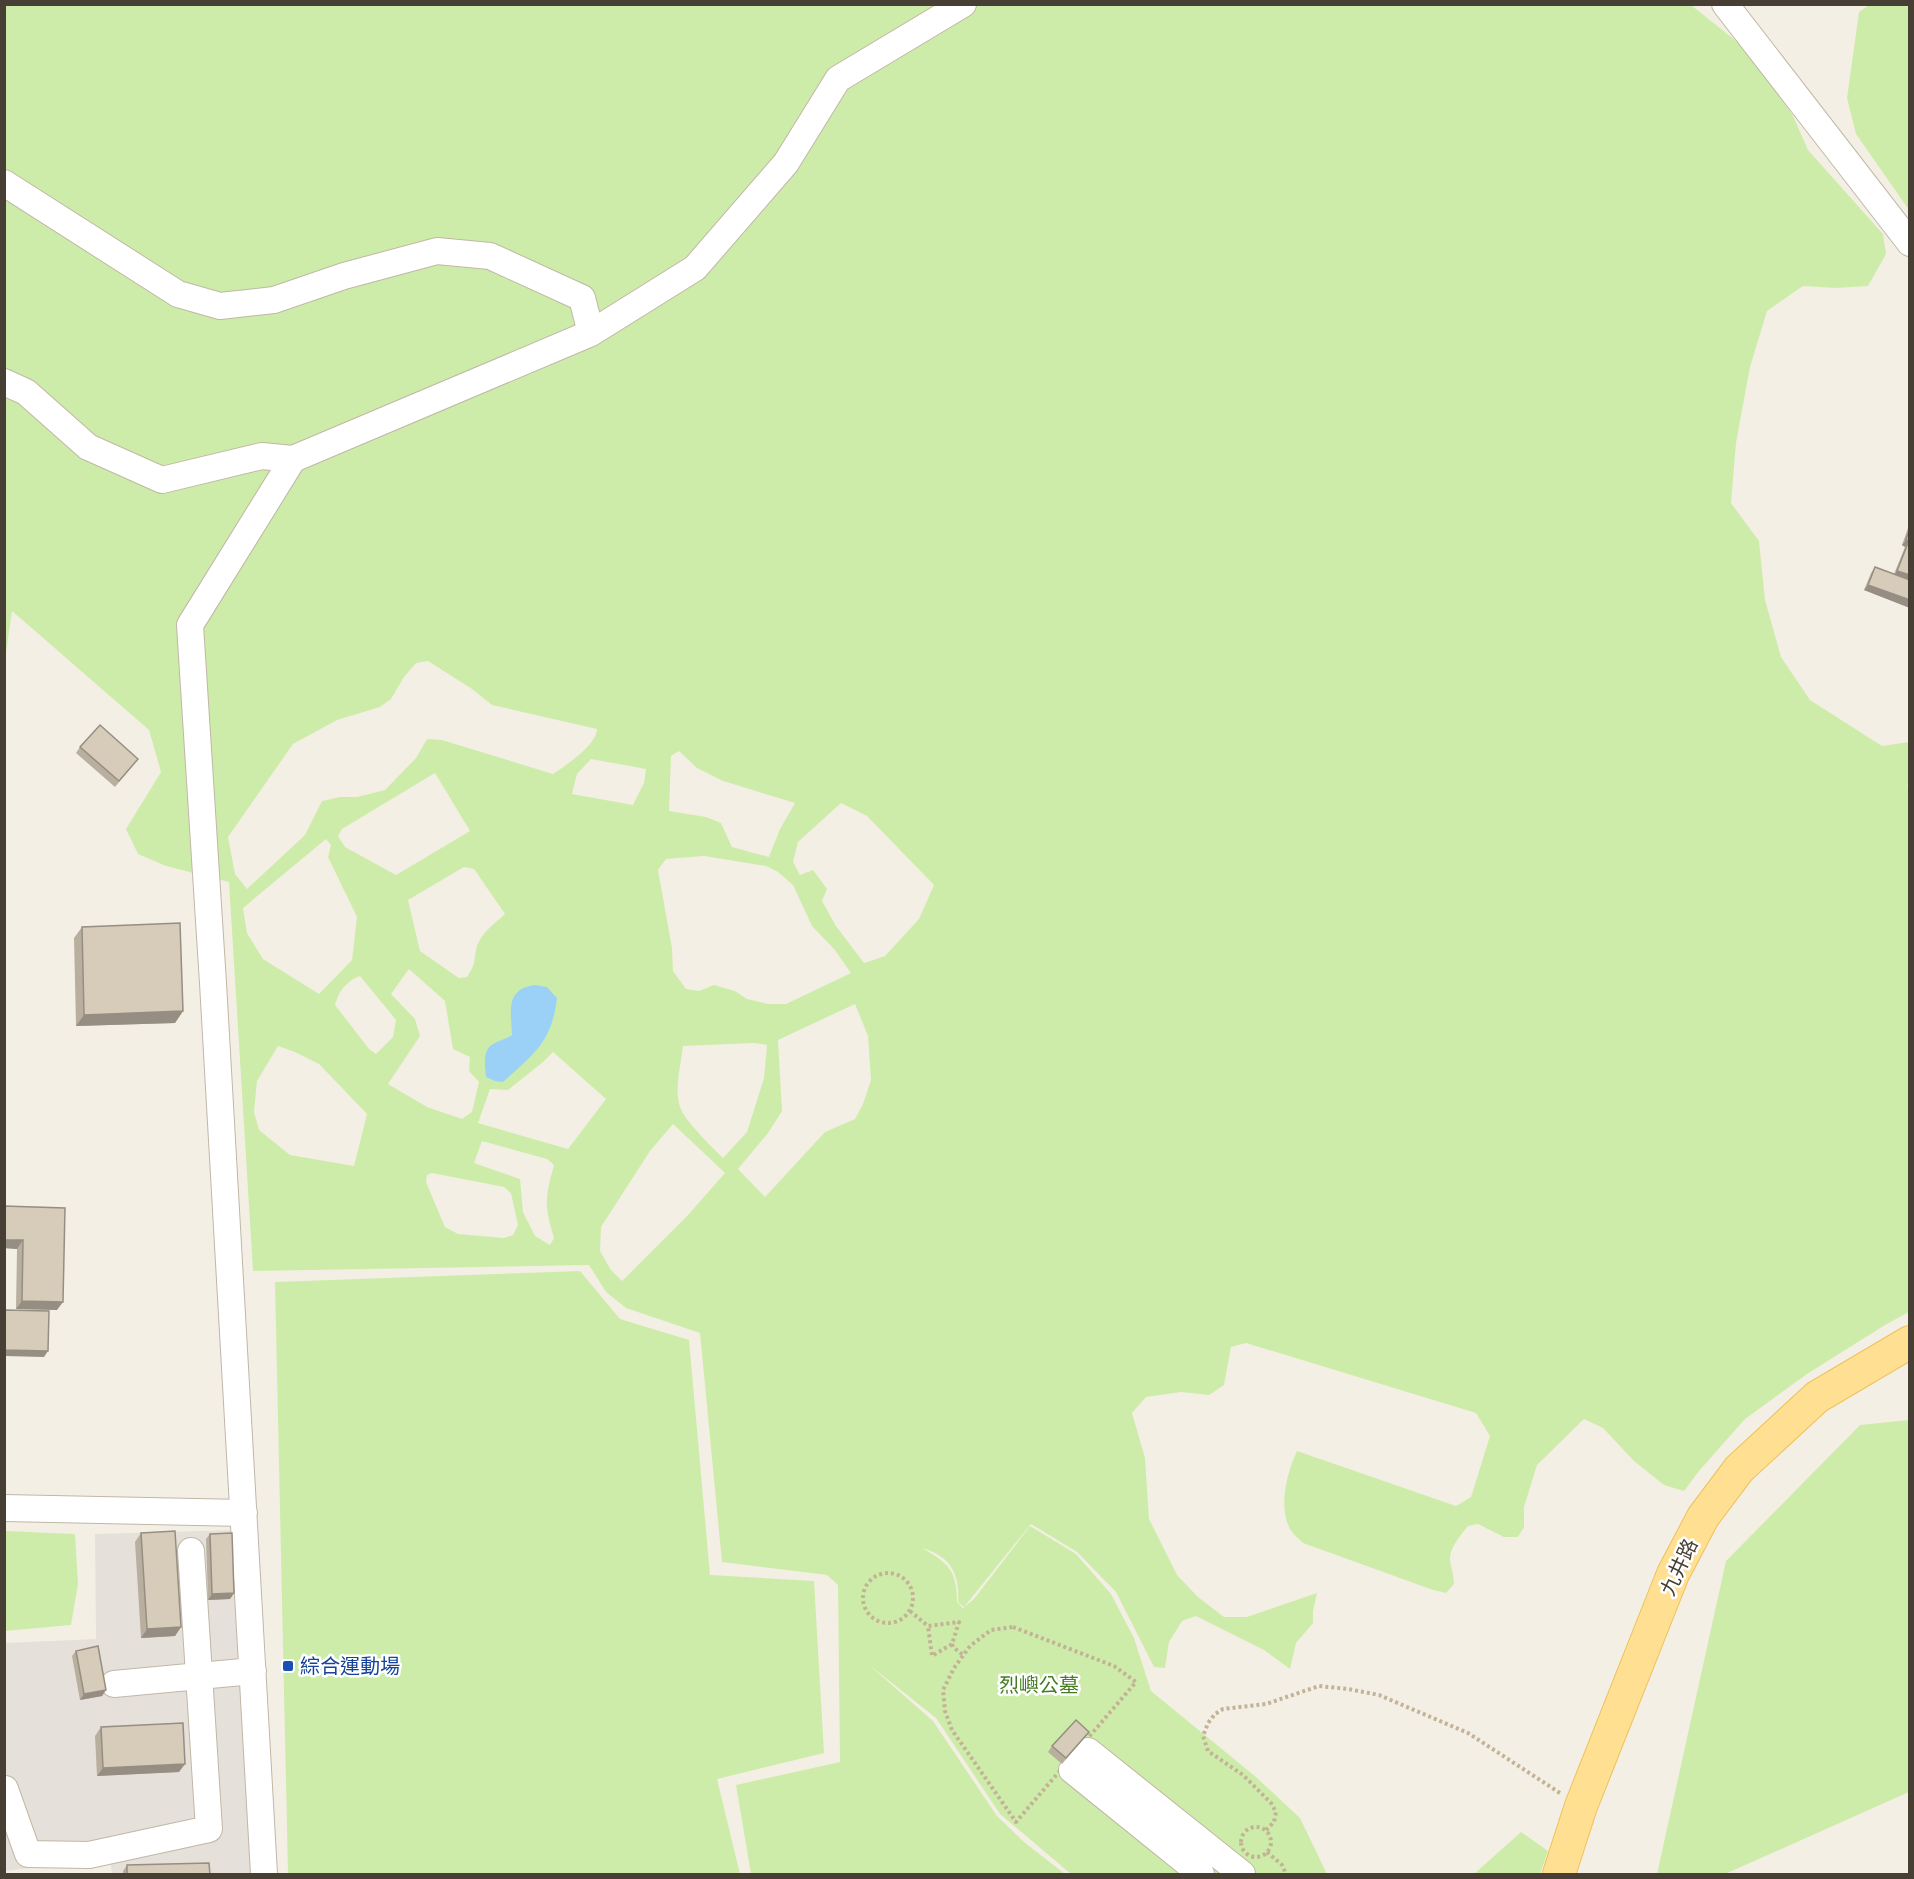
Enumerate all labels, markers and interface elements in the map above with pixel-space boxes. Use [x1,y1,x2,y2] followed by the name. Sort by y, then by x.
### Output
[1655,1535,1702,1599] street label: 九井路
[300,1654,400,1677] place label: 綜合運動場
[281,1659,295,1673] marker: 綜合運動場
[999,1673,1079,1696] park label: 烈嶼公墓

